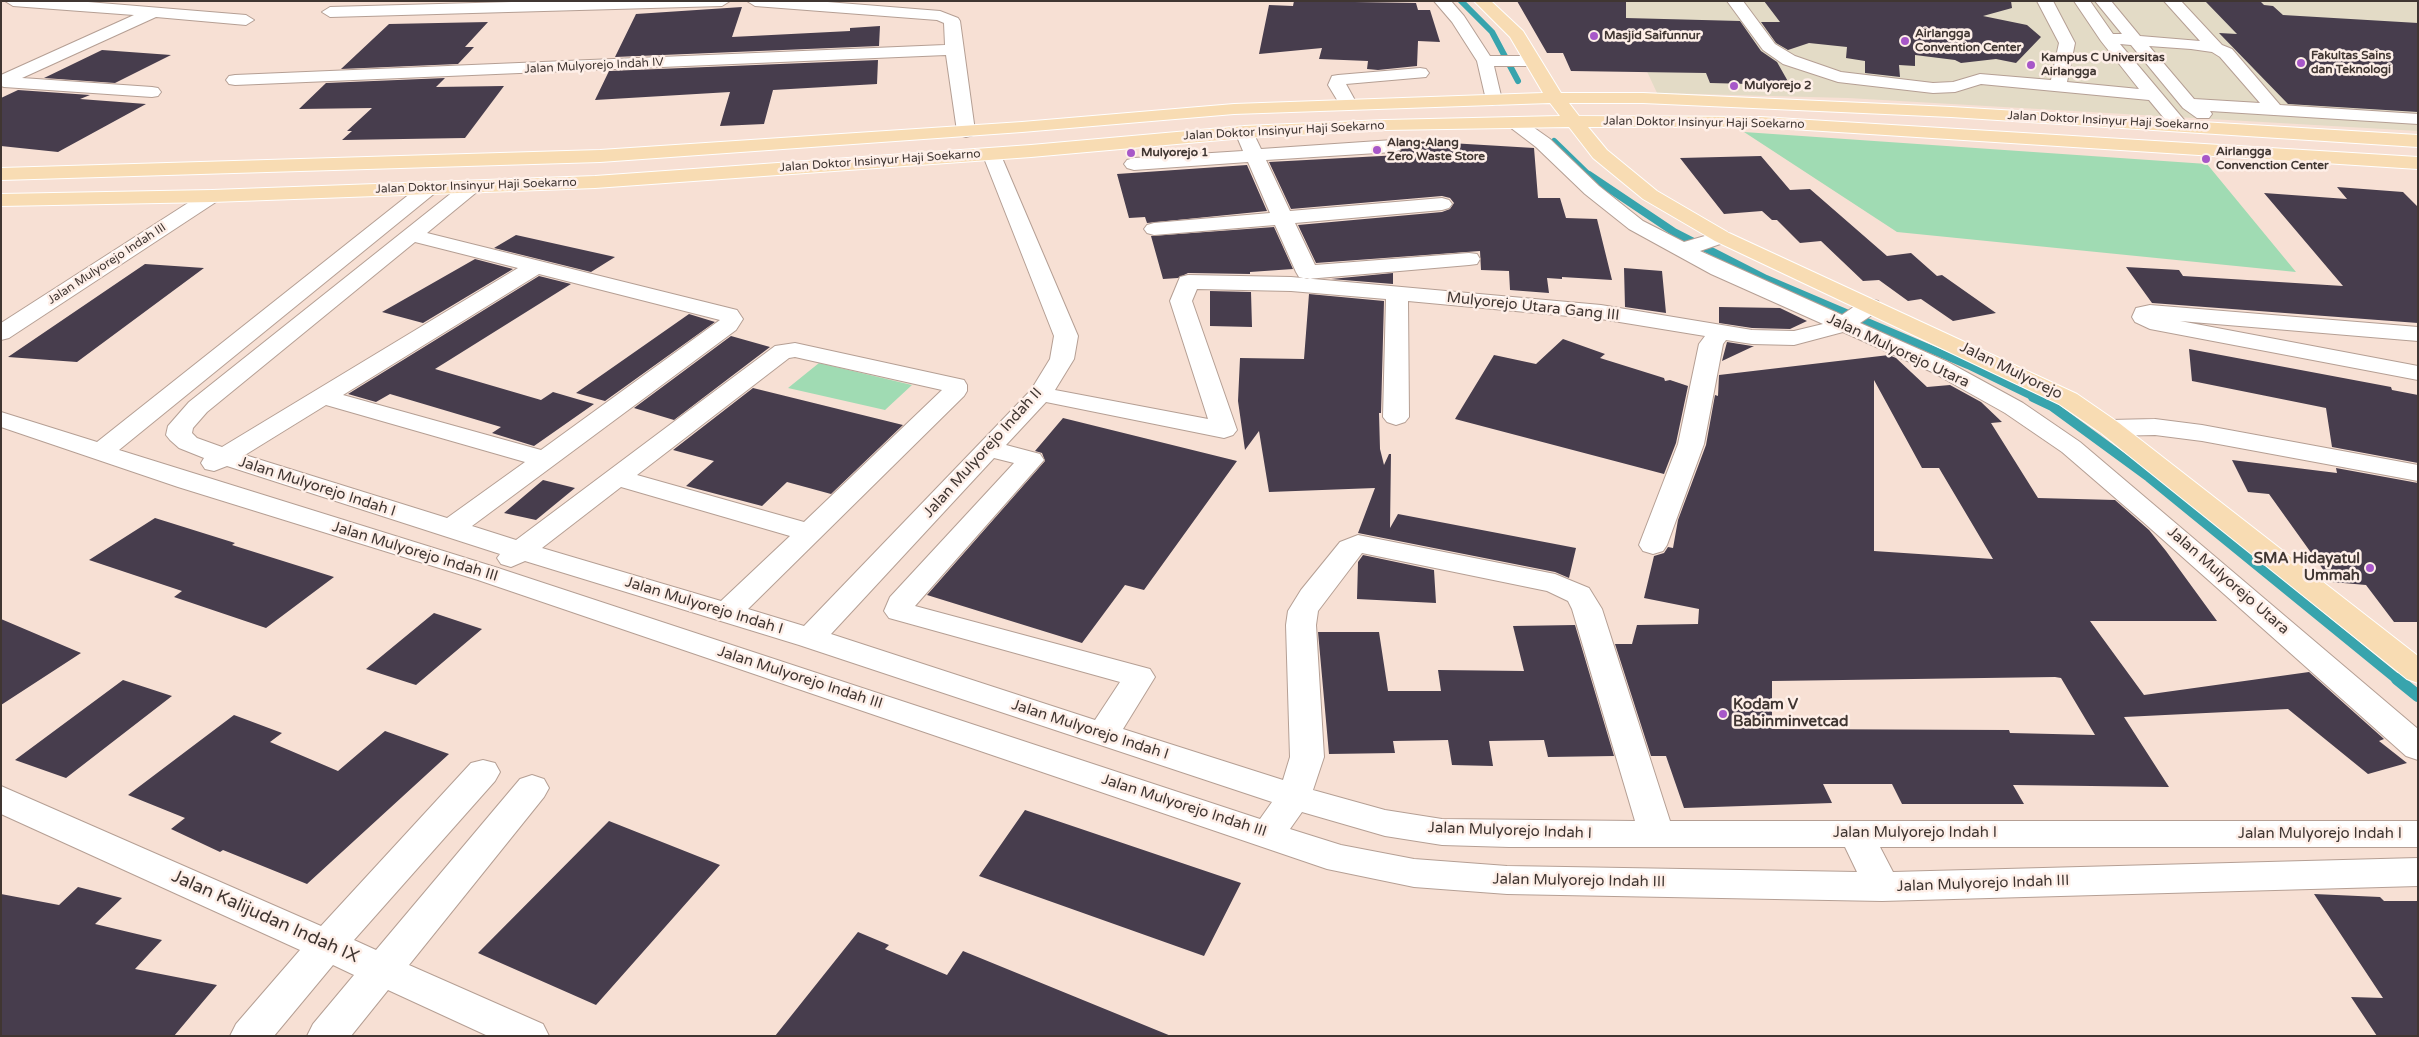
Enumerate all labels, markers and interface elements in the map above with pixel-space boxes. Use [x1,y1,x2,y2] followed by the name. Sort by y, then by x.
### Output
[1915,27,2021,55] place label: Airlangga Convention Center
[1604,29,1700,43] place label: Masjid Saifunnur
[1588,30,1600,42] marker: Masjid Saifunnur
[1899,35,1911,47] marker: Airlangga Convention Center
[2311,49,2391,77] place label: Fakultas Sains dan Teknologi
[2041,51,2165,79] place label: Kampus C Universitas Airlangga
[524,55,664,77] street label: Jalan Mulyorejo Indah IV
[2295,57,2307,69] marker: Fakultas Sains dan Teknologi
[2025,59,2037,71] marker: Kampus C Universitas Airlangga
[1744,79,1812,93] place label: Mulyorejo 2
[1728,80,1740,92] marker: Mulyorejo 2
[2007,109,2209,133] street label: Jalan Doktor Insinyur Haji Soekarno
[1603,114,1805,132] street label: Jalan Doktor Insinyur Haji Soekarno
[1183,119,1385,143] street label: Jalan Doktor Insinyur Haji Soekarno
[1387,136,1485,164] place label: Alang-Alang Zero Waste Store
[1371,144,1383,156] marker: Alang-Alang Zero Waste Store
[2216,145,2329,173] place label: Airlangga Convenction Center
[1141,146,1209,160] place label: Mulyorejo 1
[779,147,981,175] street label: Jalan Doktor Insinyur Haji Soekarno
[1125,147,1137,159] marker: Mulyorejo 1
[2200,153,2212,165] marker: Airlangga Convenction Center
[375,175,577,197] street label: Jalan Doktor Insinyur Haji Soekarno
[45,220,169,308] street label: Jalan Mulyorejo Indah III
[1446,289,1620,325] street label: Mulyorejo Utara Gang III
[1824,310,1972,392] street label: Jalan Mulyorejo Utara
[1957,338,2065,404] street label: Jalan Mulyorejo
[920,384,1046,522] street label: Jalan Mulyorejo Indah II
[236,453,398,521] street label: Jalan Mulyorejo Indah I
[330,518,500,586] street label: Jalan Mulyorejo Indah III
[2164,523,2292,639] street label: Jalan Mulyorejo Utara
[2254,550,2360,585] place label: SMA Hidayatul Ummah
[2364,562,2376,574] marker: SMA Hidayatul Ummah
[623,573,785,639] street label: Jalan Mulyorejo Indah I
[715,643,885,713] street label: Jalan Mulyorejo Indah III
[1009,696,1171,764] street label: Jalan Mulyorejo Indah I
[1733,696,1849,731] place label: Kodam V Babinminvetcad
[1717,708,1729,720] marker: Kodam V Babinminvetcad
[1099,771,1269,841] street label: Jalan Mulyorejo Indah III
[1428,819,1592,843] street label: Jalan Mulyorejo Indah I
[1833,824,1997,842] street label: Jalan Mulyorejo Indah I
[2238,825,2402,843] street label: Jalan Mulyorejo Indah I
[168,866,362,968] street label: Jalan Kalijudan Indah IX
[1493,870,1665,892] street label: Jalan Mulyorejo Indah III
[1896,872,2070,896] street label: Jalan Mulyorejo Indah III

